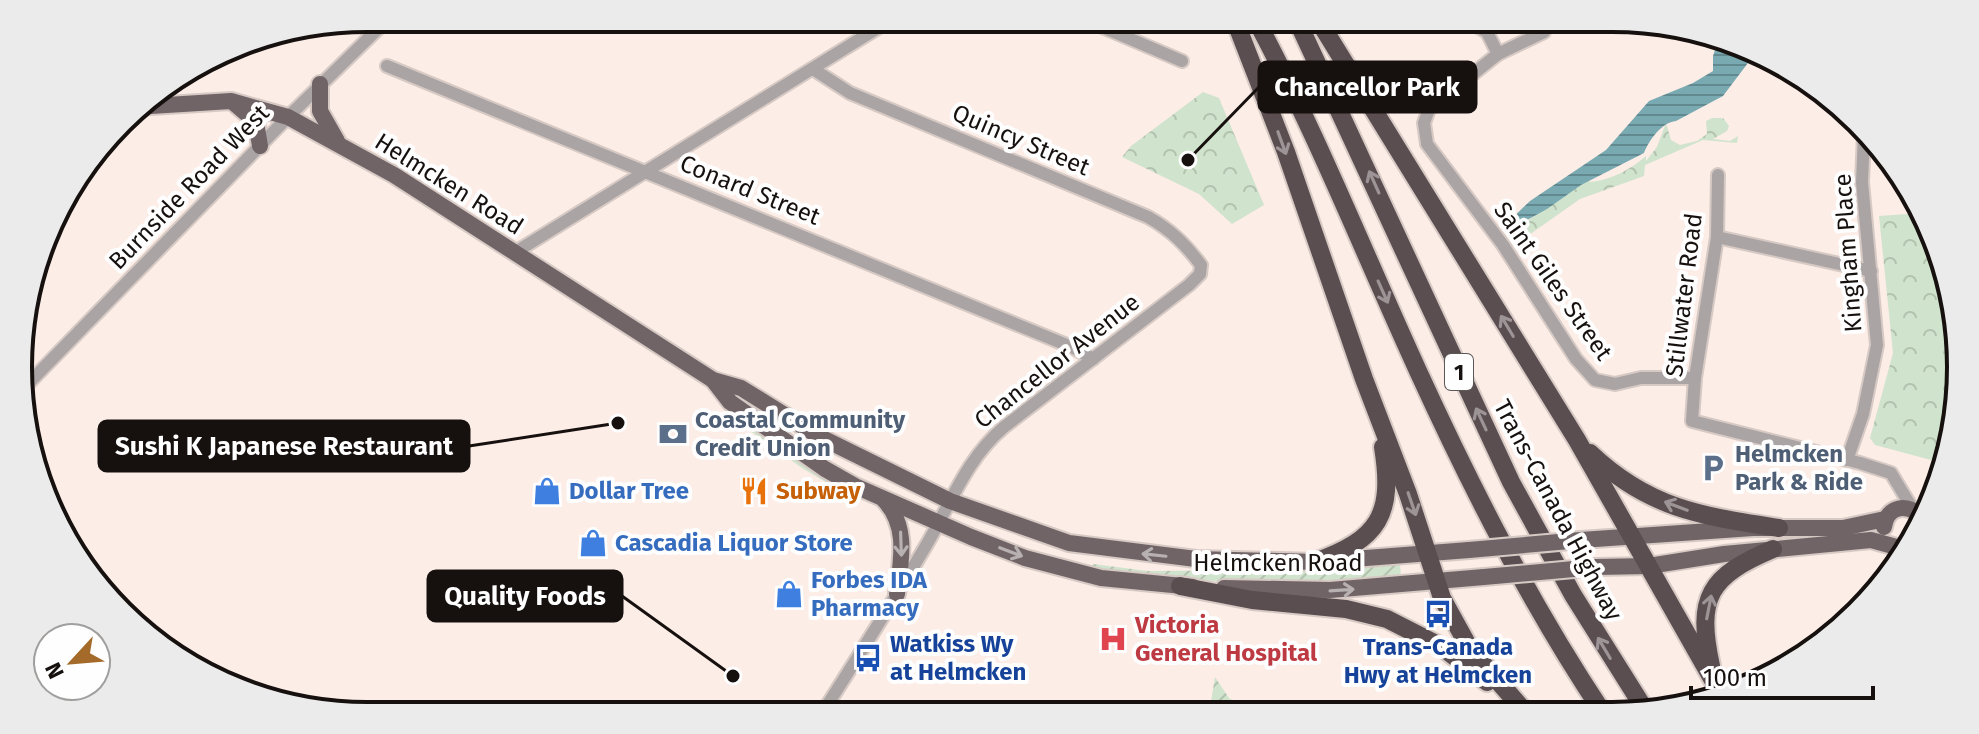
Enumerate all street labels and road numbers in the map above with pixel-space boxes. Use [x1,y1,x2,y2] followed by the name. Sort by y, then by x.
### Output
[103,99,275,275] street label: Burnside Road West
[948,99,1094,182] street label: Quincy Street
[370,127,528,241] street label: Helmcken Road
[676,149,824,231] street label: Conard Street
[1828,173,1868,333] street label: Kingham Place
[1488,197,1618,366] street label: Saint Giles Street
[1660,211,1708,379] street label: Stillwater Road
[969,288,1145,434] street label: Chancellor Avenue
[1445,354,1473,390] road number: 1
[1488,395,1628,625] street label: Trans-Canada Highway
[1193,549,1363,577] street label: Helmcken Road

